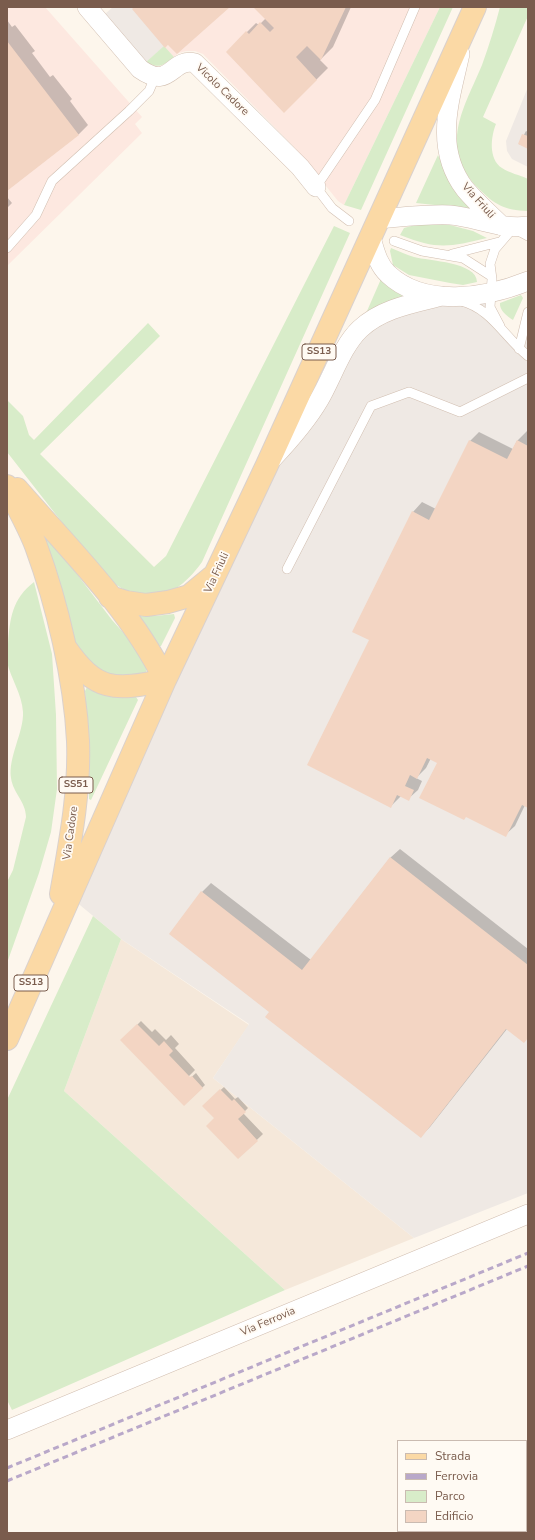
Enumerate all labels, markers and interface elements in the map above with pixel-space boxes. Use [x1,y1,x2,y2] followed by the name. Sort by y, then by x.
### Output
[193,61,251,119] street label: Vicolo Cadore
[459,181,497,221] street label: Via Friuli
[302,344,336,360] road number: SS13
[202,551,232,595] street label: Via Friuli
[59,777,93,793] road number: SS51
[61,805,81,861] street label: Via Cadore
[14,975,48,991] road number: SS13
[239,1305,297,1339] street label: Via Ferrovia
[397,1440,527,1532] legend
[435,1448,471,1464] text: Strada
[435,1468,478,1484] text: Ferrovia
[435,1488,465,1504] text: Parco
[435,1508,473,1524] text: Edificio

